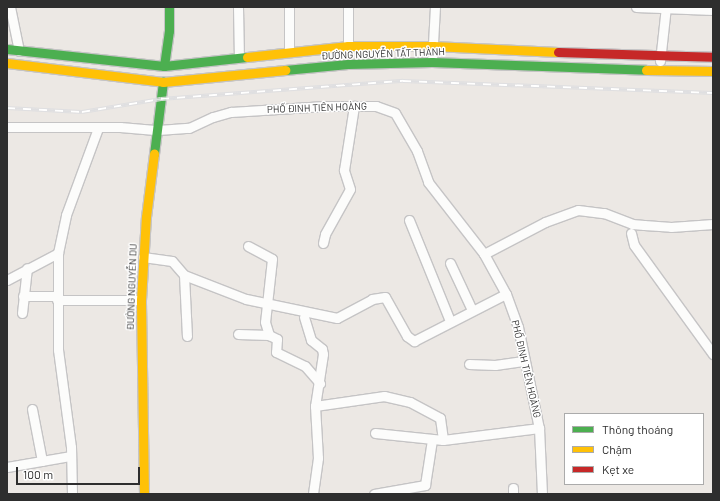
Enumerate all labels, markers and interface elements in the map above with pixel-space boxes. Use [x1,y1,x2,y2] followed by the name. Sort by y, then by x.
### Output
[321,46,445,62] street label: ĐƯỜNG NGUYỄN TẤT THÀNH
[267,100,367,116] street label: PHỐ ĐINH TIÊN HOÀNG
[124,243,140,331] street label: ĐƯỜNG NGUYỄN DU
[509,319,543,419] street label: PHỐ ĐINH TIÊN HOÀNG
[564,413,704,485] legend
[602,422,673,436] text: Thông thoáng
[602,442,632,456] text: Chậm
[18,459,142,485] scale bar
[602,462,634,476] text: Kẹt xe
[23,467,53,481] text: 100 m

